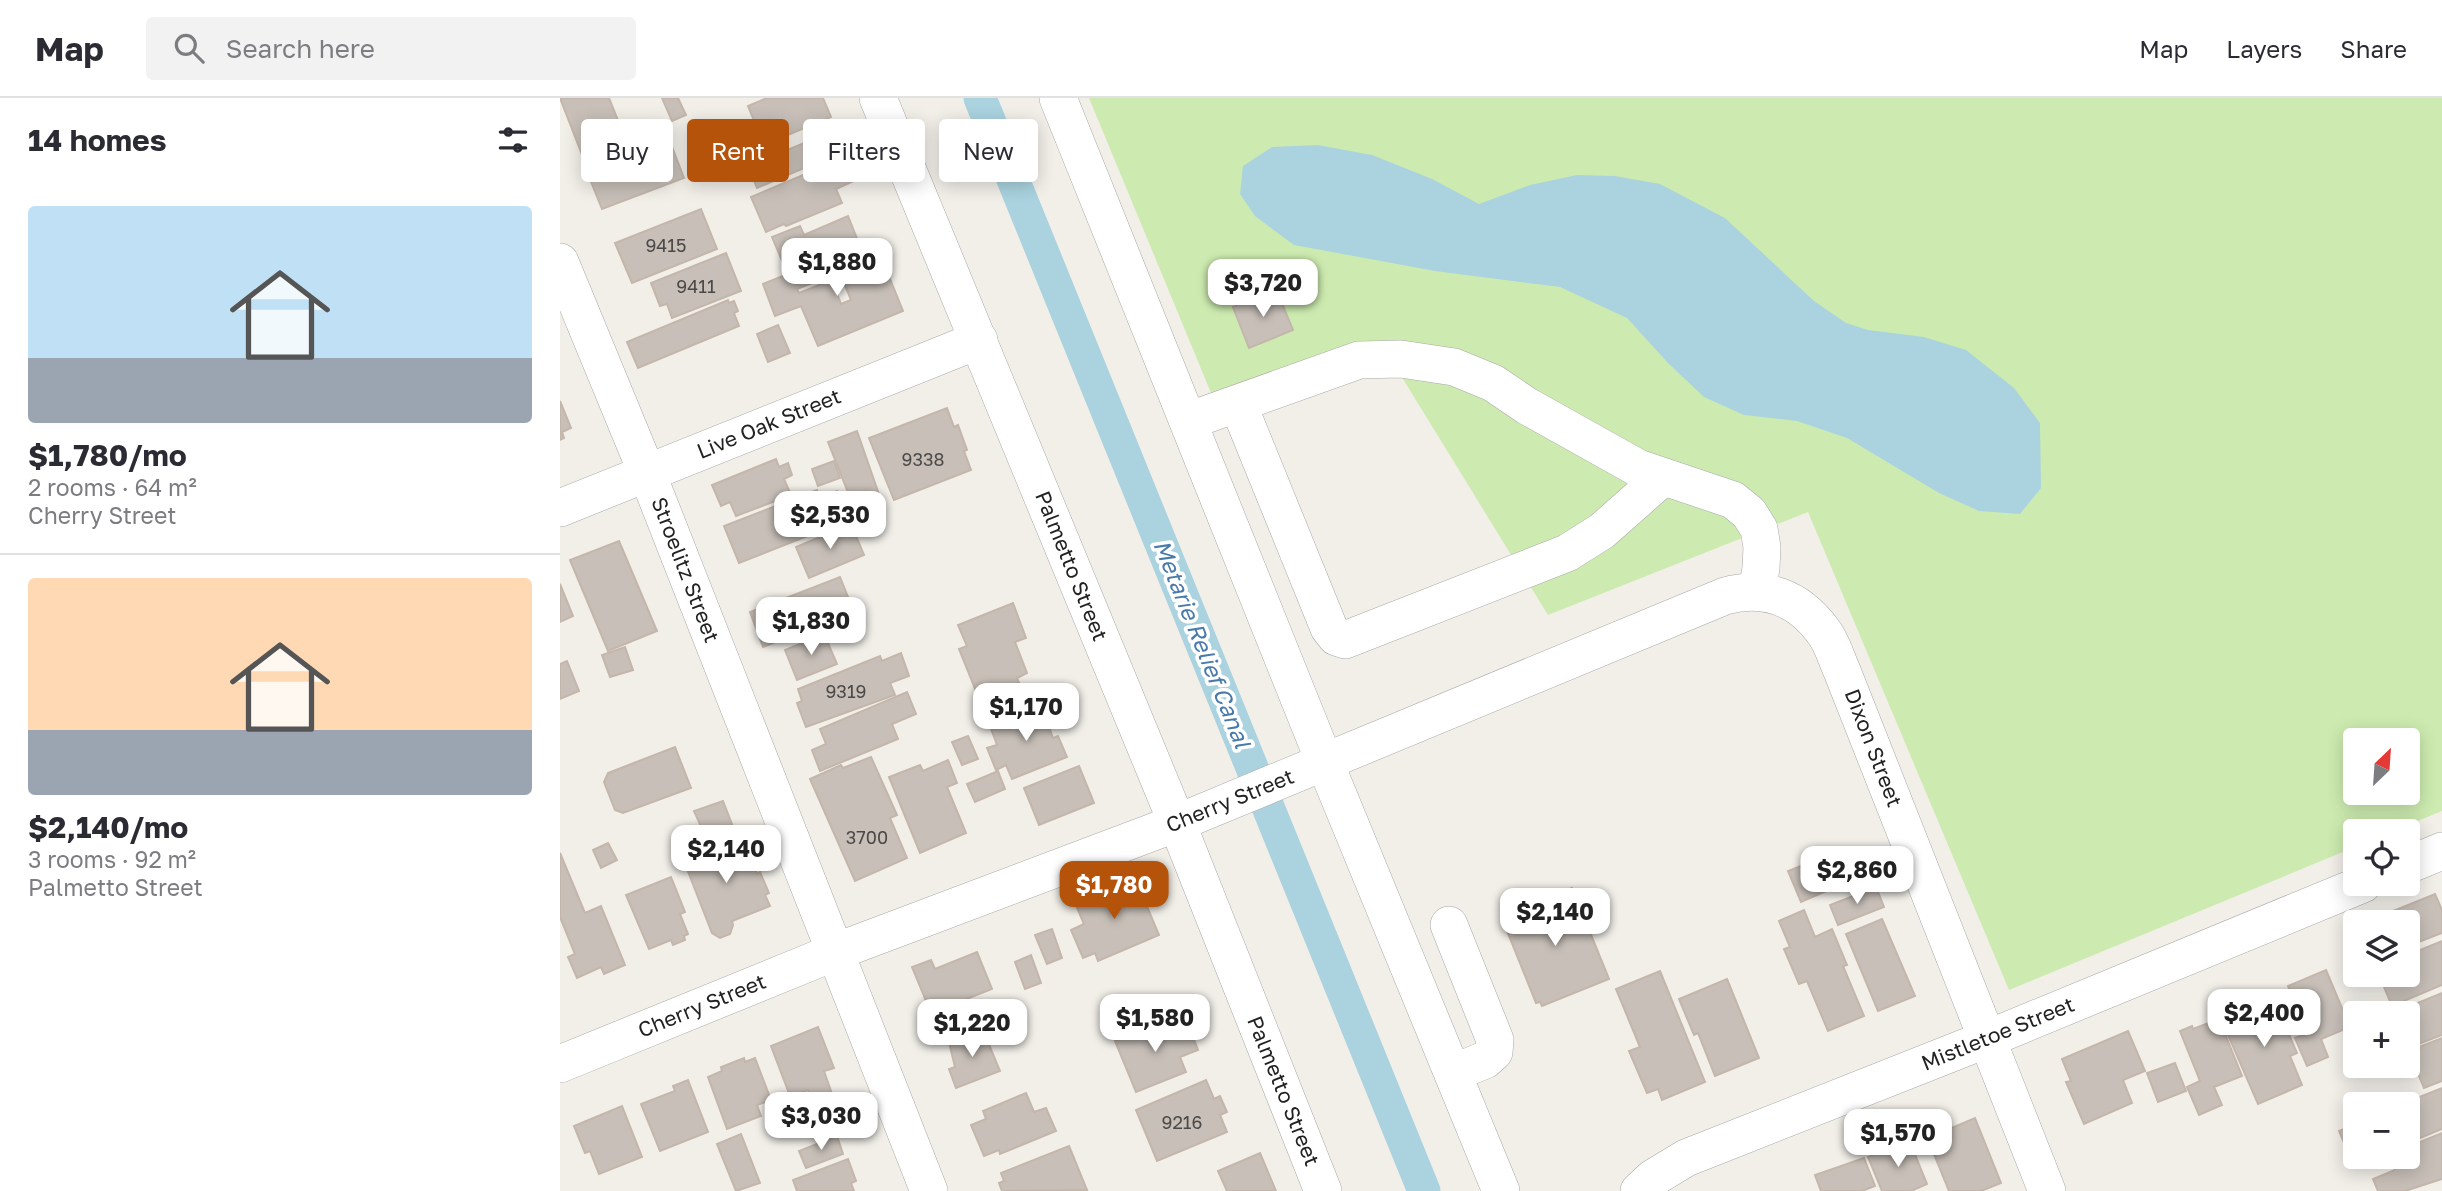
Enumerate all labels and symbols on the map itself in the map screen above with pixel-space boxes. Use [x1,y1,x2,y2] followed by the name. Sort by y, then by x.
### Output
[645,234,687,256] house number: 9415
[780,238,894,298] pin: $1,880
[1206,260,1320,319] pin: $3,720
[676,275,716,297] house number: 9411
[693,382,844,464] street label: Live Oak Street
[902,448,944,470] house number: 9338
[1030,487,1114,644] street label: Palmetto Street
[773,491,887,551] pin: $2,530
[646,493,726,646] street label: Stroelitz Street
[1148,535,1258,753] water label: Metarie Relief Canal
[754,598,868,657] pin: $1,830
[825,680,867,702] house number: 9319
[969,684,1083,743] pin: $1,170
[1840,685,1908,810] street label: Dixon Street
[2343,728,2420,805] north arrow
[1162,763,1297,838] street label: Cherry Street
[669,826,783,885] pin: $2,140
[846,826,888,848] house number: 3700
[1800,846,1914,906] pin: $2,860
[1057,862,1171,921] pin: $1,780
[1498,888,1612,948] pin: $2,140
[634,968,769,1043] street label: Cherry Street
[2207,990,2321,1049] pin: $2,400
[1917,991,2078,1076] street label: Mistletoe Street
[1098,995,1212,1054] pin: $1,580
[915,1000,1029,1059] pin: $1,220
[1242,1012,1326,1169] street label: Palmetto Street
[764,1093,878,1152] pin: $3,030
[1841,1110,1955,1169] pin: $1,570
[1162,1111,1202,1133] house number: 9216

